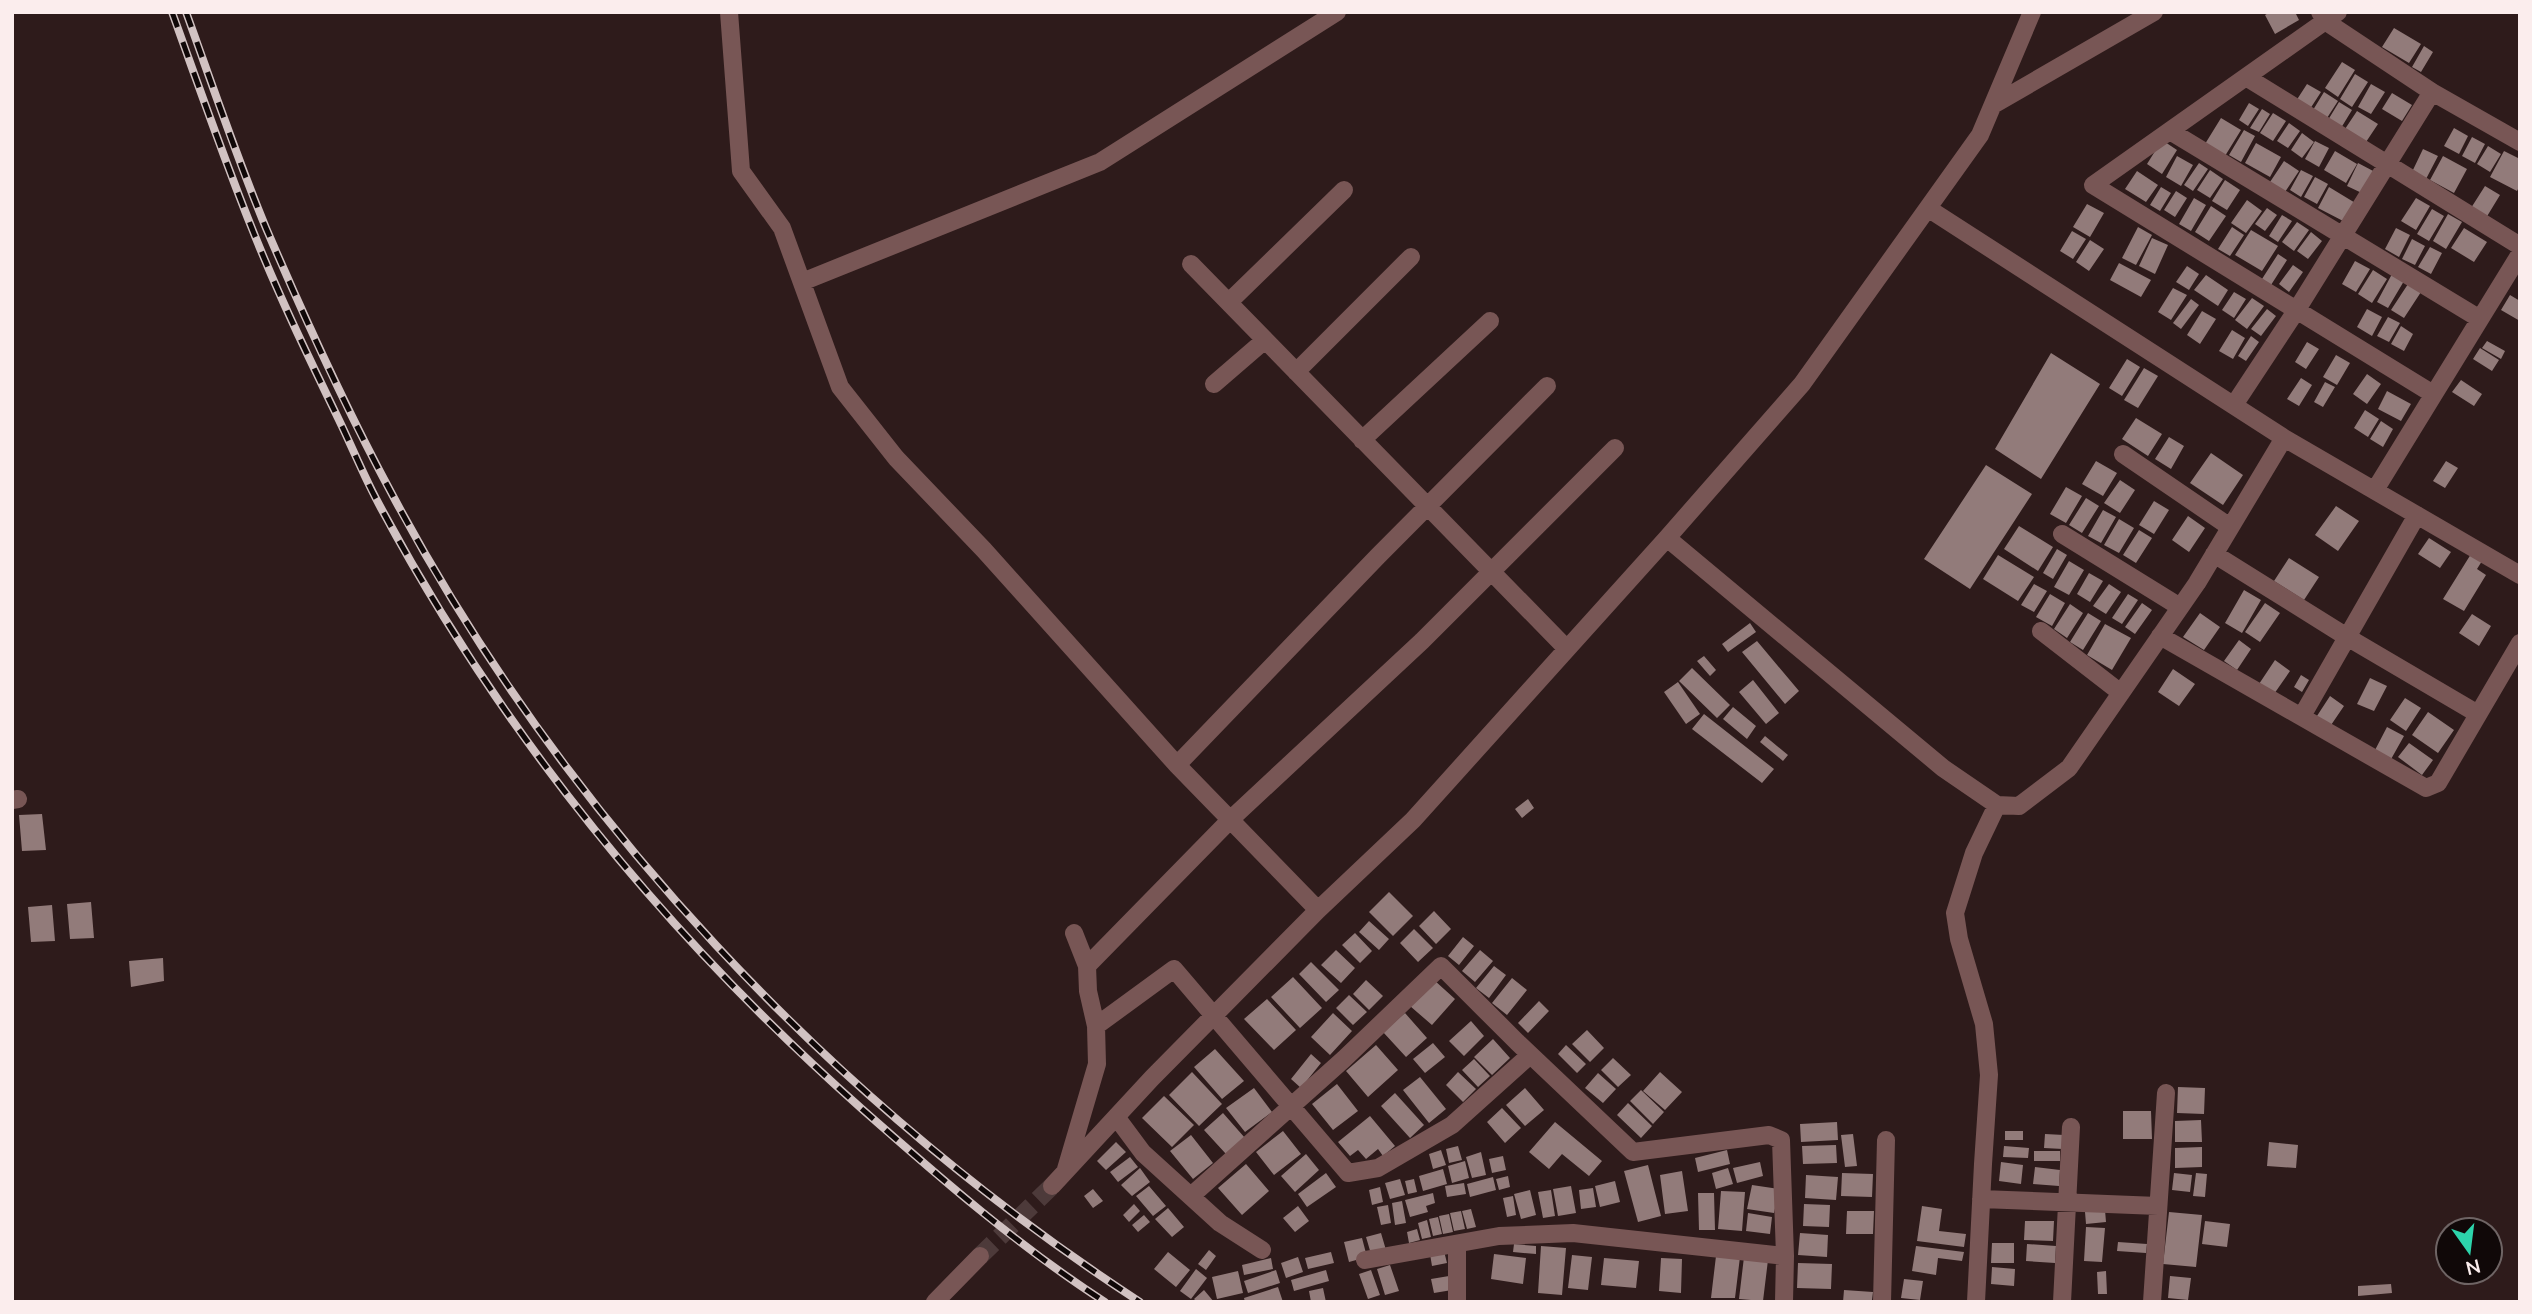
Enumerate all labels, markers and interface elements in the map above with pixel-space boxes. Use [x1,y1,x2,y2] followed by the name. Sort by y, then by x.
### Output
[2434,1216,2504,1286] north arrow
[2463,1254,2483,1281] text: N

